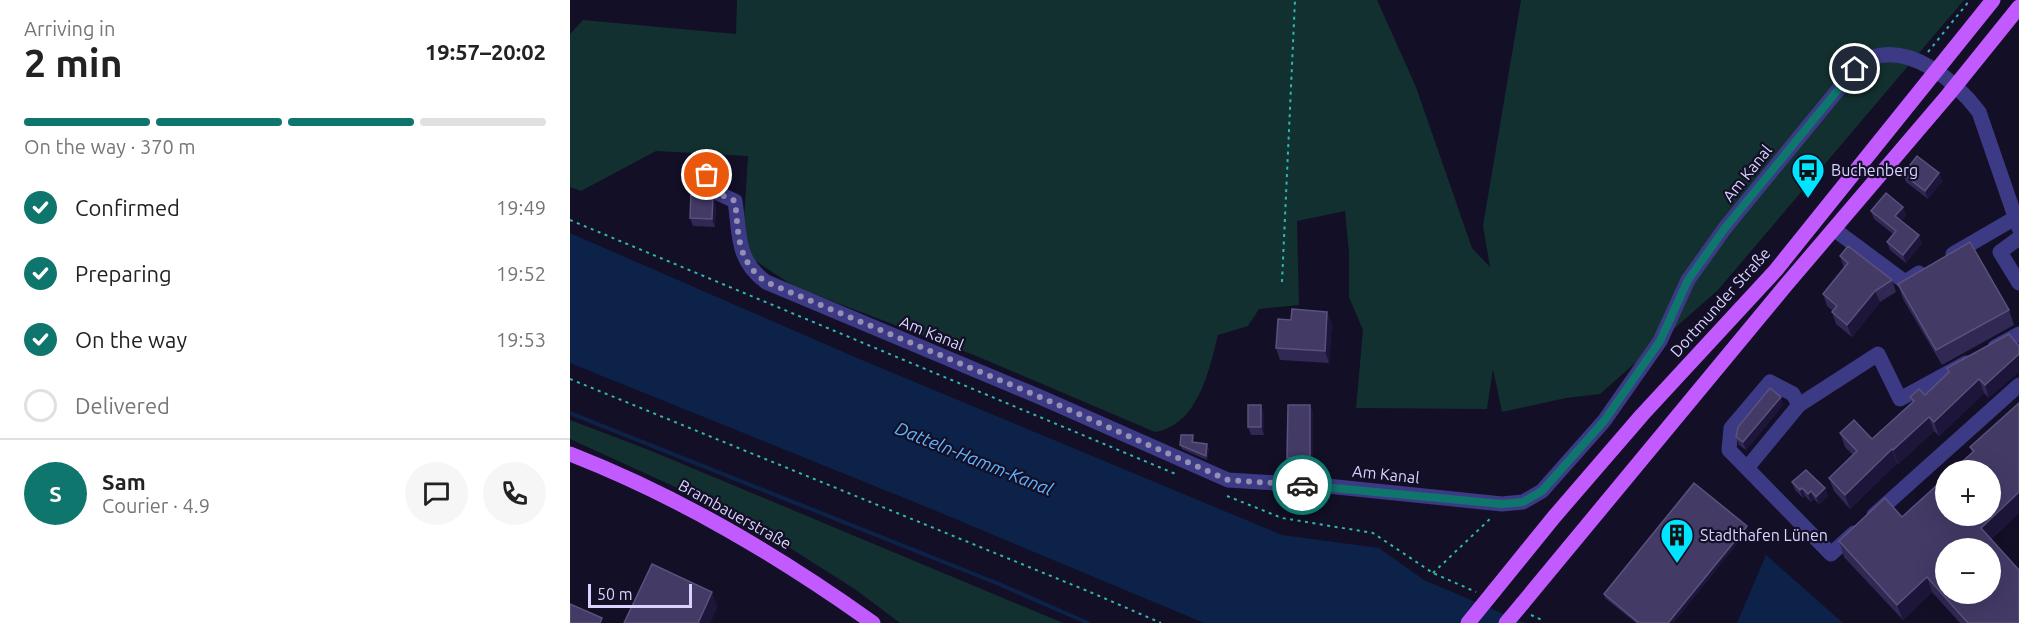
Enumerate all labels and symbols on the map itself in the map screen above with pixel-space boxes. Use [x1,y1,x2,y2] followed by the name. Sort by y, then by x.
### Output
[1829,43,1880,94] pin
[1719,141,1775,205] street label: Am Kanal
[681,149,732,200] pin
[1790,152,1826,199] bus stop icon: Buchenberg
[1831,161,1918,179] place label: Buchenberg
[1666,244,1774,360] street label: Dortmunder Straße
[897,312,967,354] street label: Am Kanal
[893,417,1056,499] water label: Datteln-Hamm-Kanal
[1272,455,1332,515] courier
[1352,462,1420,486] street label: Am Kanal
[676,476,794,552] street label: Brambauerstraße
[1659,517,1695,564] building icon: Stadthafen Lünen
[1700,526,1828,544] place label: Stadthafen Lünen
[588,581,692,608] scale bar

